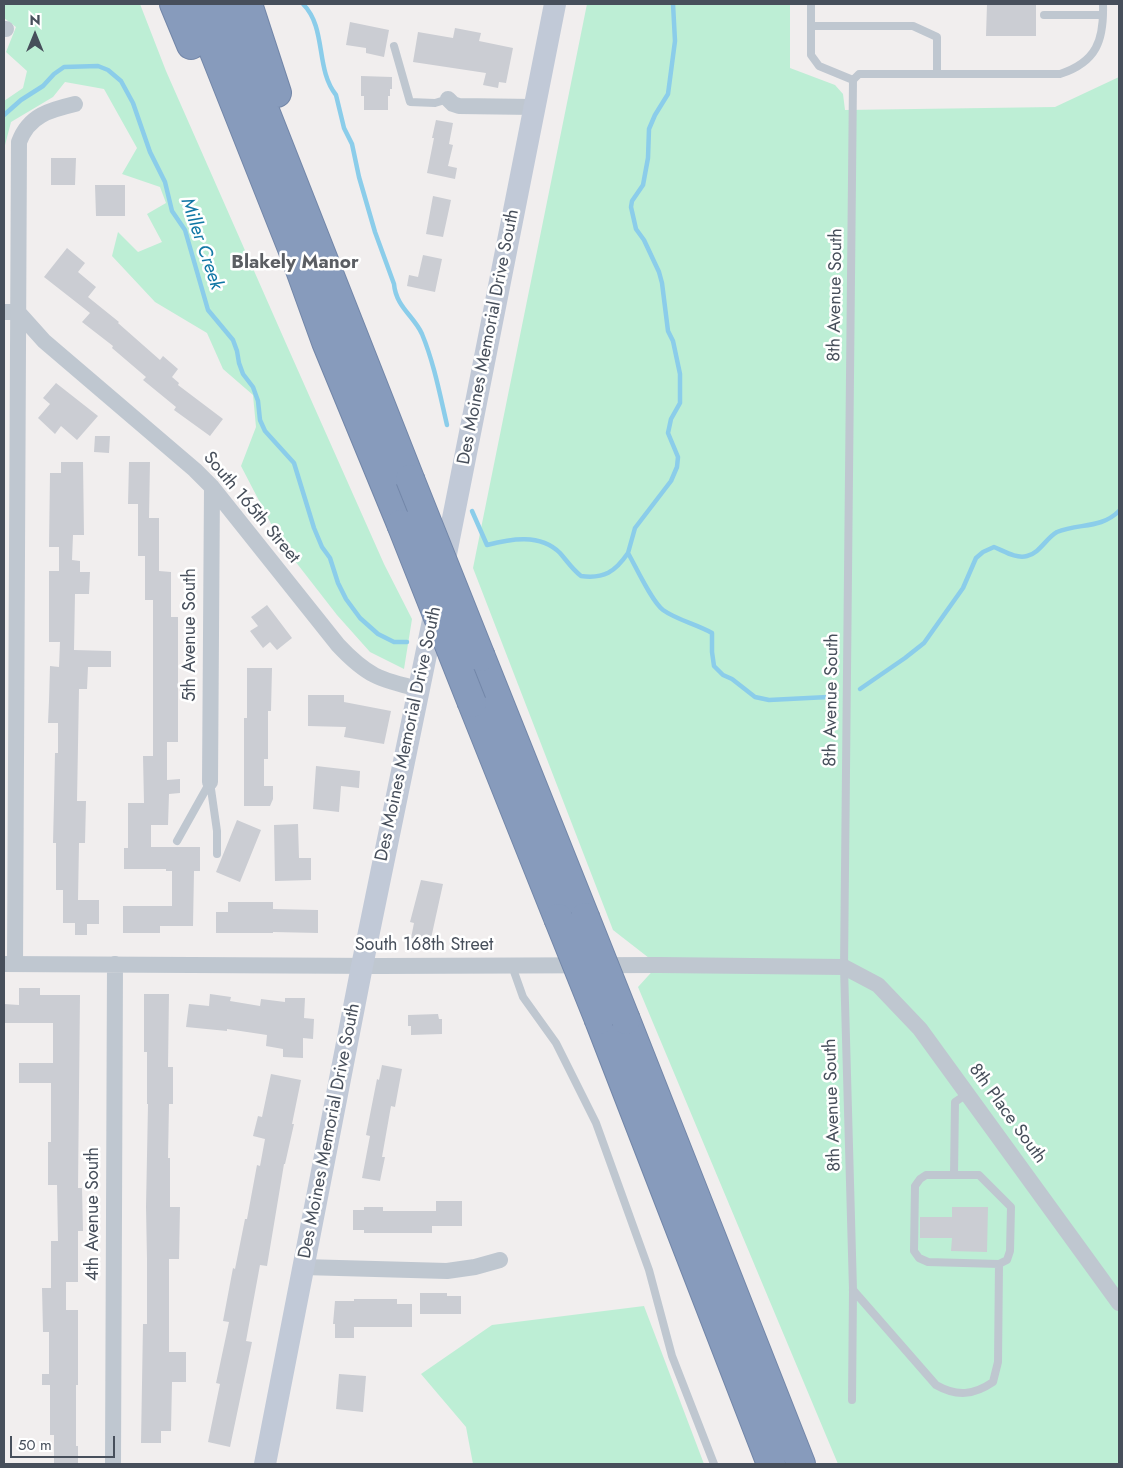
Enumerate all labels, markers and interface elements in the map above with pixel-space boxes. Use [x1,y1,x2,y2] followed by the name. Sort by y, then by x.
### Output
[10,10,60,60] north arrow
[29,10,41,30] text: N
[175,195,227,293] water label: Miller Creek
[454,207,524,467] street label: Des Moines Memorial Drive South
[824,228,848,362] street label: 8th Avenue South
[231,252,359,274] district label: Blakely Manor
[198,448,304,568] street label: South 165th Street
[180,568,202,702] street label: 5th Avenue South
[371,605,447,863] street label: Des Moines Memorial Drive South
[820,633,844,767] street label: 8th Avenue South
[355,935,493,957] street label: South 168th Street
[295,1001,365,1261] street label: Des Moines Memorial Drive South
[820,1038,846,1172] street label: 8th Avenue South
[964,1060,1050,1168] street label: 8th Place South
[83,1147,105,1281] street label: 4th Avenue South
[12,1426,118,1458] scale bar
[18,1434,52,1456] text: 50 m

